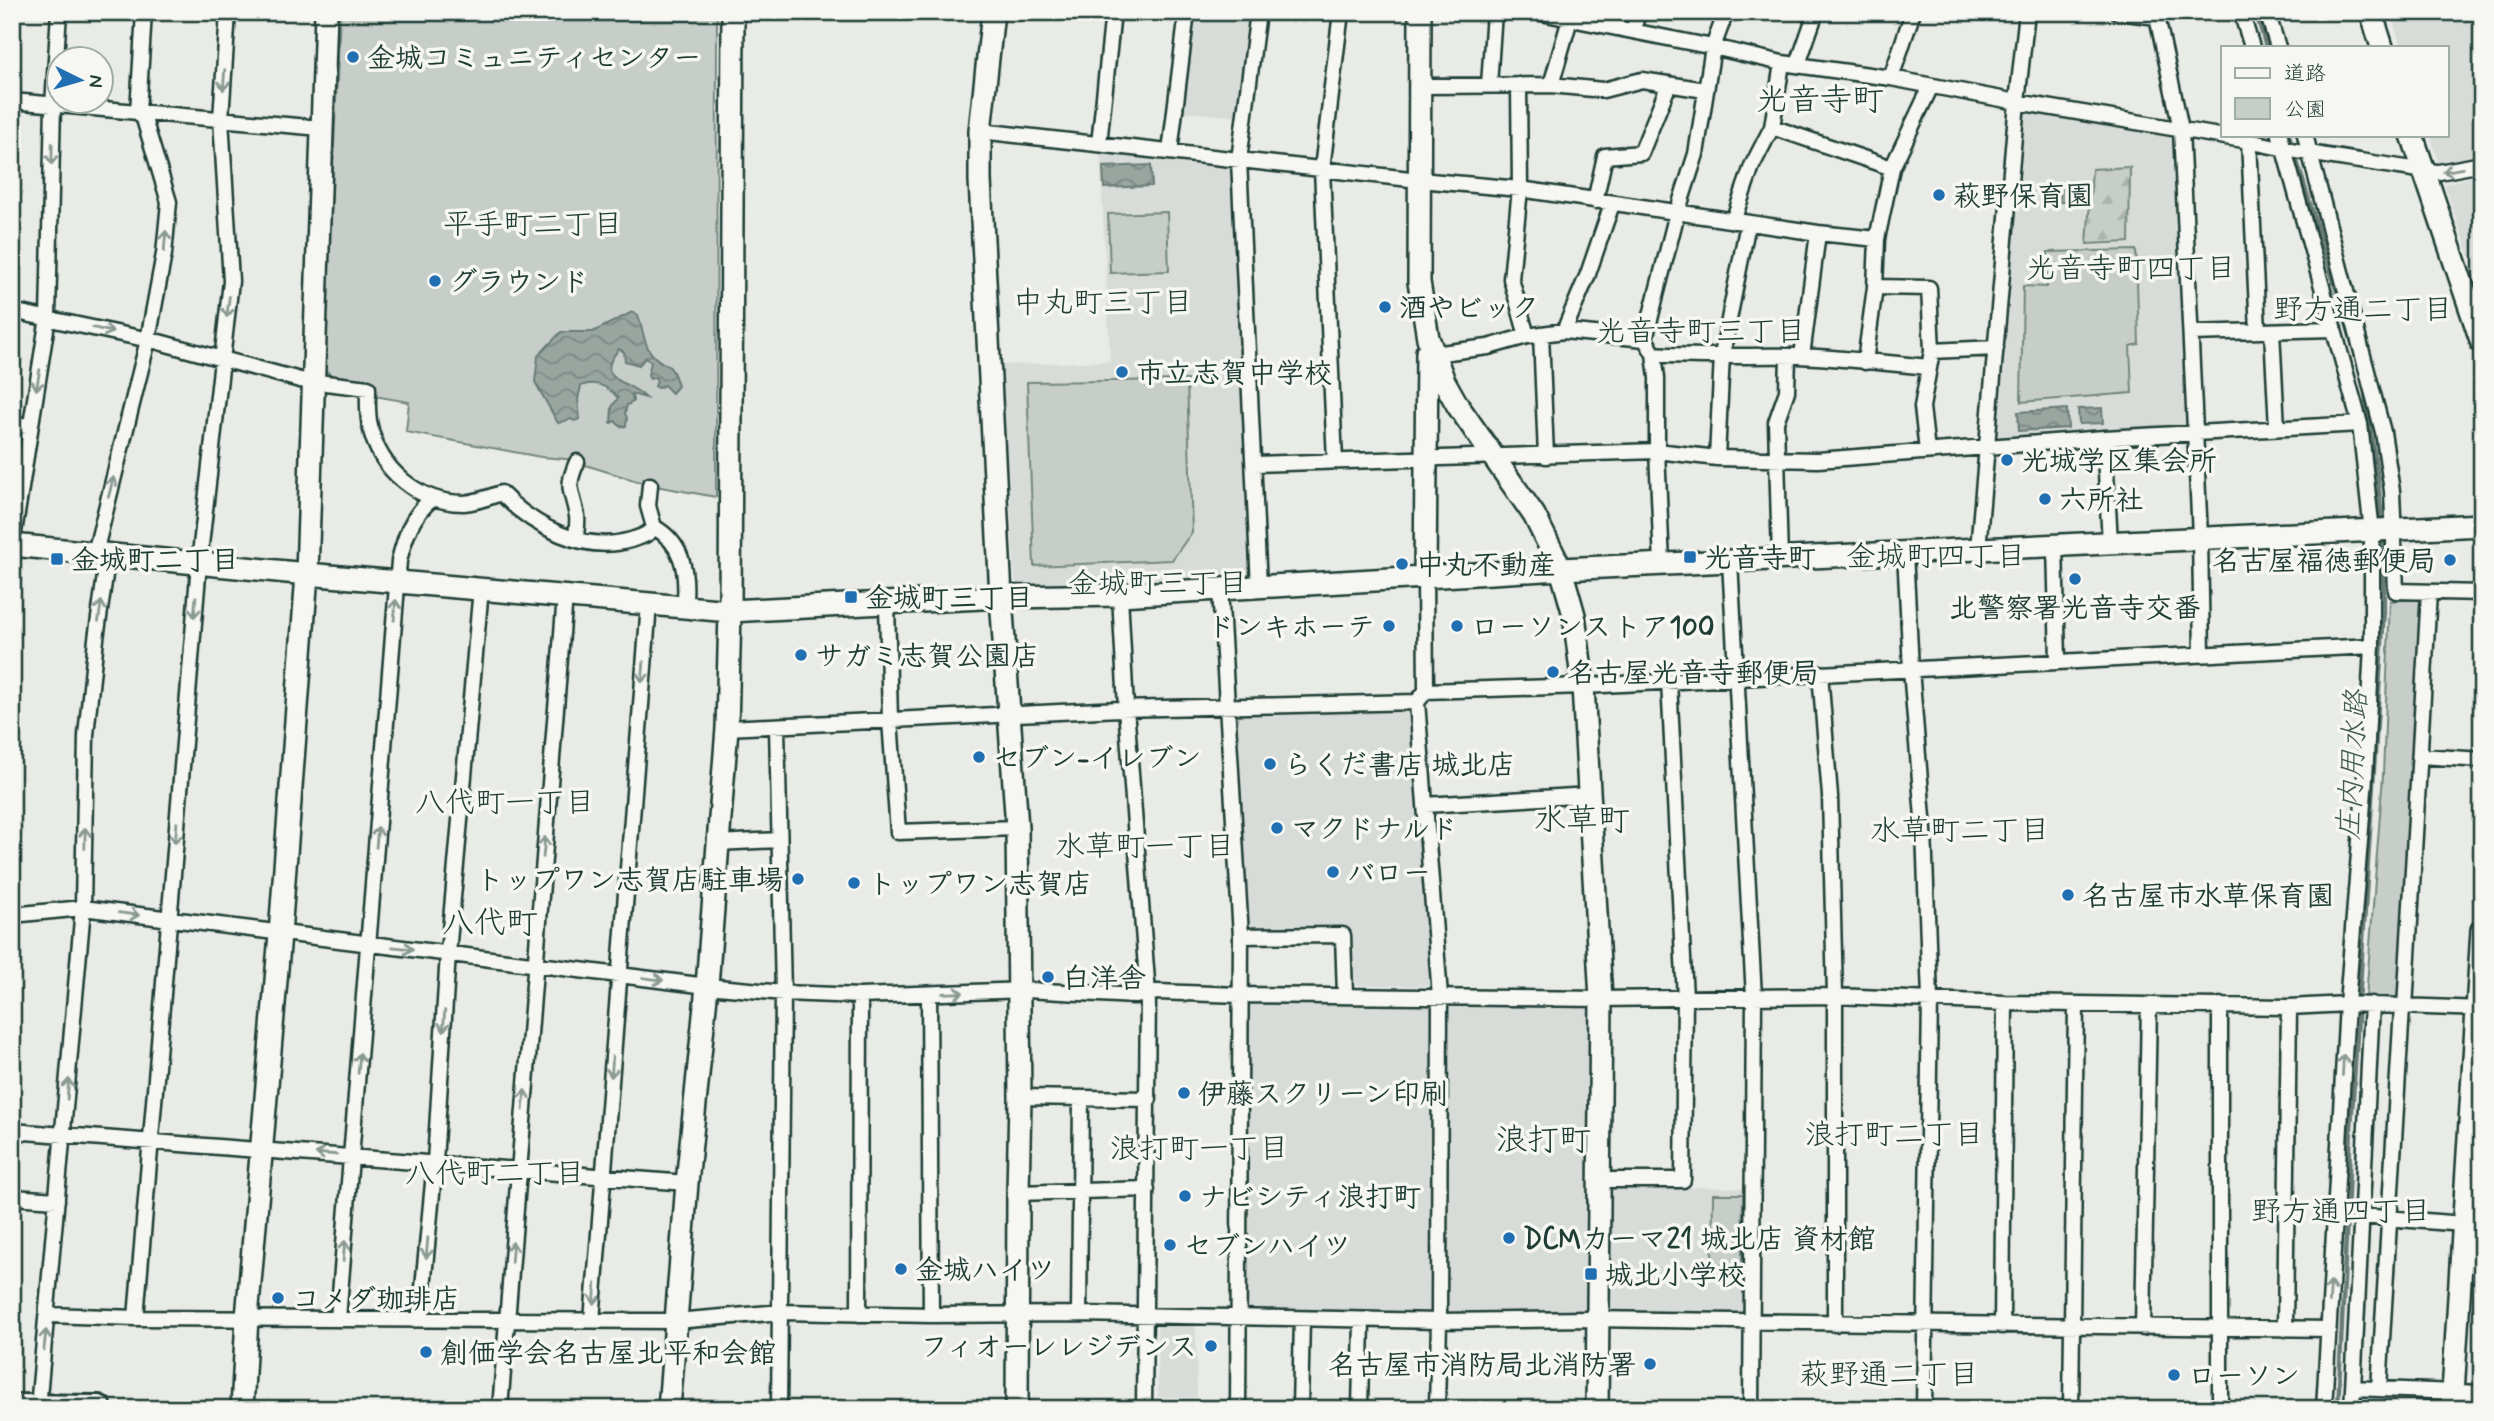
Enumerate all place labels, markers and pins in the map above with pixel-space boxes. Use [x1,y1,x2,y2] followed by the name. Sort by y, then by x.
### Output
[367,41,701,78] place label: 金城コミュニティセンター
[345,49,361,65] marker: 金城コミュニティセンター
[1953,179,2093,216] place label: 萩野保育園
[1931,187,1947,203] marker: 萩野保育園
[449,265,589,302] place label: グラウンド
[427,273,443,289] marker: グラウンド
[1399,291,1539,328] place label: 酒やビック
[1377,299,1393,315] marker: 酒やビック
[1136,356,1332,393] place label: 市立志賀中学校
[1114,364,1130,380] marker: 市立志賀中学校
[2021,444,2217,481] place label: 光城学区集会所
[1999,452,2015,468] marker: 光城学区集会所
[2059,483,2143,520] place label: 六所社
[2037,491,2053,507] marker: 六所社
[1704,541,1816,578] place label: 光音寺町
[71,543,239,580] place label: 金城町二丁目
[2212,544,2436,581] place label: 名古屋福徳郵便局
[1416,548,1556,585] place label: 中丸不動産
[1682,549,1698,565] marker: 光音寺町
[49,551,65,567] marker: 金城町二丁目
[2442,552,2458,568] marker: 名古屋福徳郵便局
[1394,556,1410,572] marker: 中丸不動産
[2067,571,2083,587] marker: 北警察署光音寺交番
[865,581,1033,618] place label: 金城町三丁目
[843,589,859,605] marker: 金城町三丁目
[1949,591,2201,628] place label: 北警察署光音寺交番
[1207,610,1375,647] place label: ドンキホーテ
[1471,610,1715,647] place label: ローソンストア100
[1381,618,1397,634] marker: ドンキホーテ
[1449,618,1465,634] marker: ローソンストア100
[815,639,1039,676] place label: サガミ志賀公園店
[793,647,809,663] marker: サガミ志賀公園店
[1567,656,1819,693] place label: 名古屋光音寺郵便局
[1545,664,1561,680] marker: 名古屋光音寺郵便局
[993,741,1202,778] place label: セブン-イレブン
[1284,748,1516,785] place label: らくだ書店 城北店
[971,749,987,765] marker: セブン-イレブン
[1262,756,1278,772] marker: らくだ書店 城北店
[1291,812,1458,849] place label: マクドナルド
[1269,820,1285,836] marker: マクドナルド
[1347,856,1431,893] place label: バロー
[476,863,784,900] place label: トップワン志賀店駐車場
[1325,864,1341,880] marker: バロー
[868,867,1092,904] place label: トップワン志賀店
[790,871,806,887] marker: トップワン志賀店駐車場
[846,875,862,891] marker: トップワン志賀店
[2082,879,2334,916] place label: 名古屋市水草保育園
[2060,887,2076,903] marker: 名古屋市水草保育園
[1062,961,1146,998] place label: 白洋舎
[1040,969,1056,985] marker: 白洋舎
[1198,1077,1448,1114] place label: 伊藤スクリーン印刷
[1176,1085,1192,1101] marker: 伊藤スクリーン印刷
[1199,1180,1421,1217] place label: ナビシティ浪打町
[1177,1188,1193,1204] marker: ナビシティ浪打町
[1523,1222,1876,1259] place label: DCMカーマ21 城北店 資材館
[1184,1229,1351,1266] place label: セブンハイツ
[1501,1230,1517,1246] marker: DCMカーマ21 城北店 資材館
[1162,1237,1178,1253] marker: セブンハイツ
[915,1253,1055,1290] place label: 金城ハイツ
[1605,1258,1745,1295] place label: 城北小学校
[893,1261,909,1277] marker: 金城ハイツ
[1583,1266,1599,1282] marker: 城北小学校
[292,1282,460,1319] place label: コメダ珈琲店
[270,1290,286,1306] marker: コメダ珈琲店
[920,1330,1197,1367] place label: フィオーレレジデンス
[440,1336,776,1373] place label: 創価学会名古屋北平和会館
[1203,1338,1219,1354] marker: フィオーレレジデンス
[418,1344,434,1360] marker: 創価学会名古屋北平和会館
[1328,1348,1636,1385] place label: 名古屋市消防局北消防署
[1642,1356,1658,1372] marker: 名古屋市消防局北消防署
[2188,1359,2300,1396] place label: ローソン
[2166,1367,2182,1383] marker: ローソン

